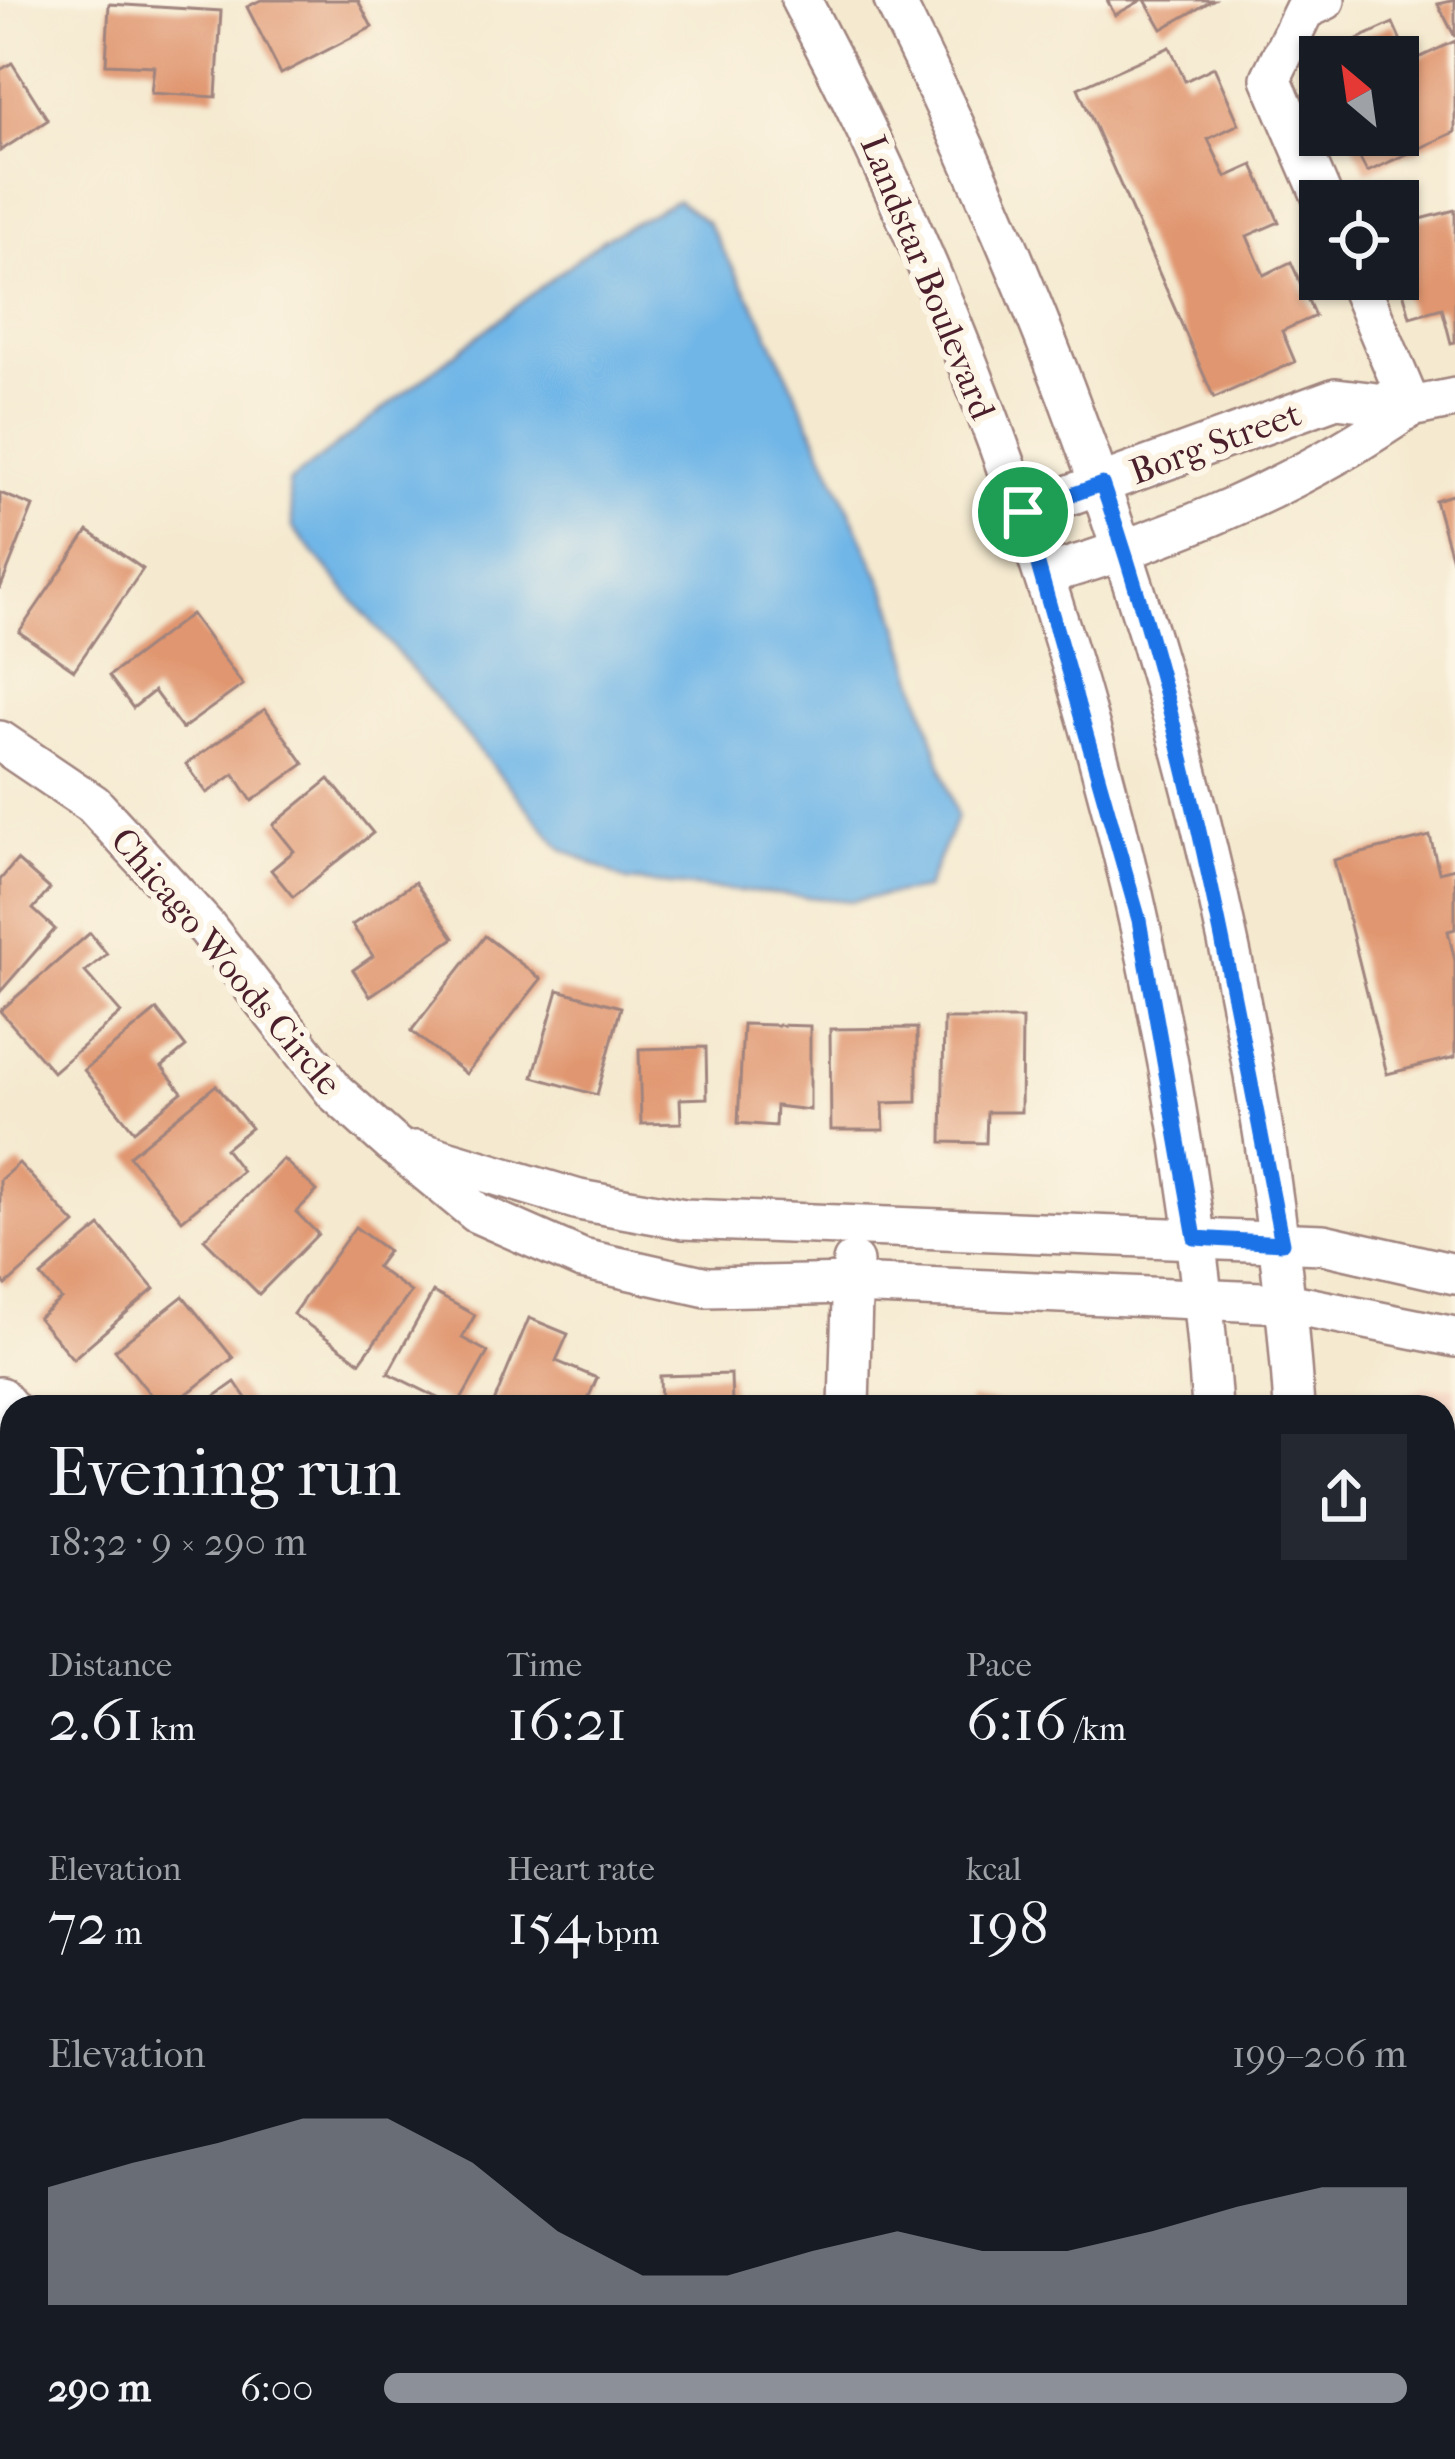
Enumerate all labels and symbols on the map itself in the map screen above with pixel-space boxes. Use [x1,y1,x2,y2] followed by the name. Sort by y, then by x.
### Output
[1299,36,1419,156] north arrow
[852,129,1004,426] street label: Landstar Boulevard
[1124,393,1307,493] street label: Borg Street
[972,461,1074,563] pin
[102,820,350,1104] street label: Chicago Woods Circle

